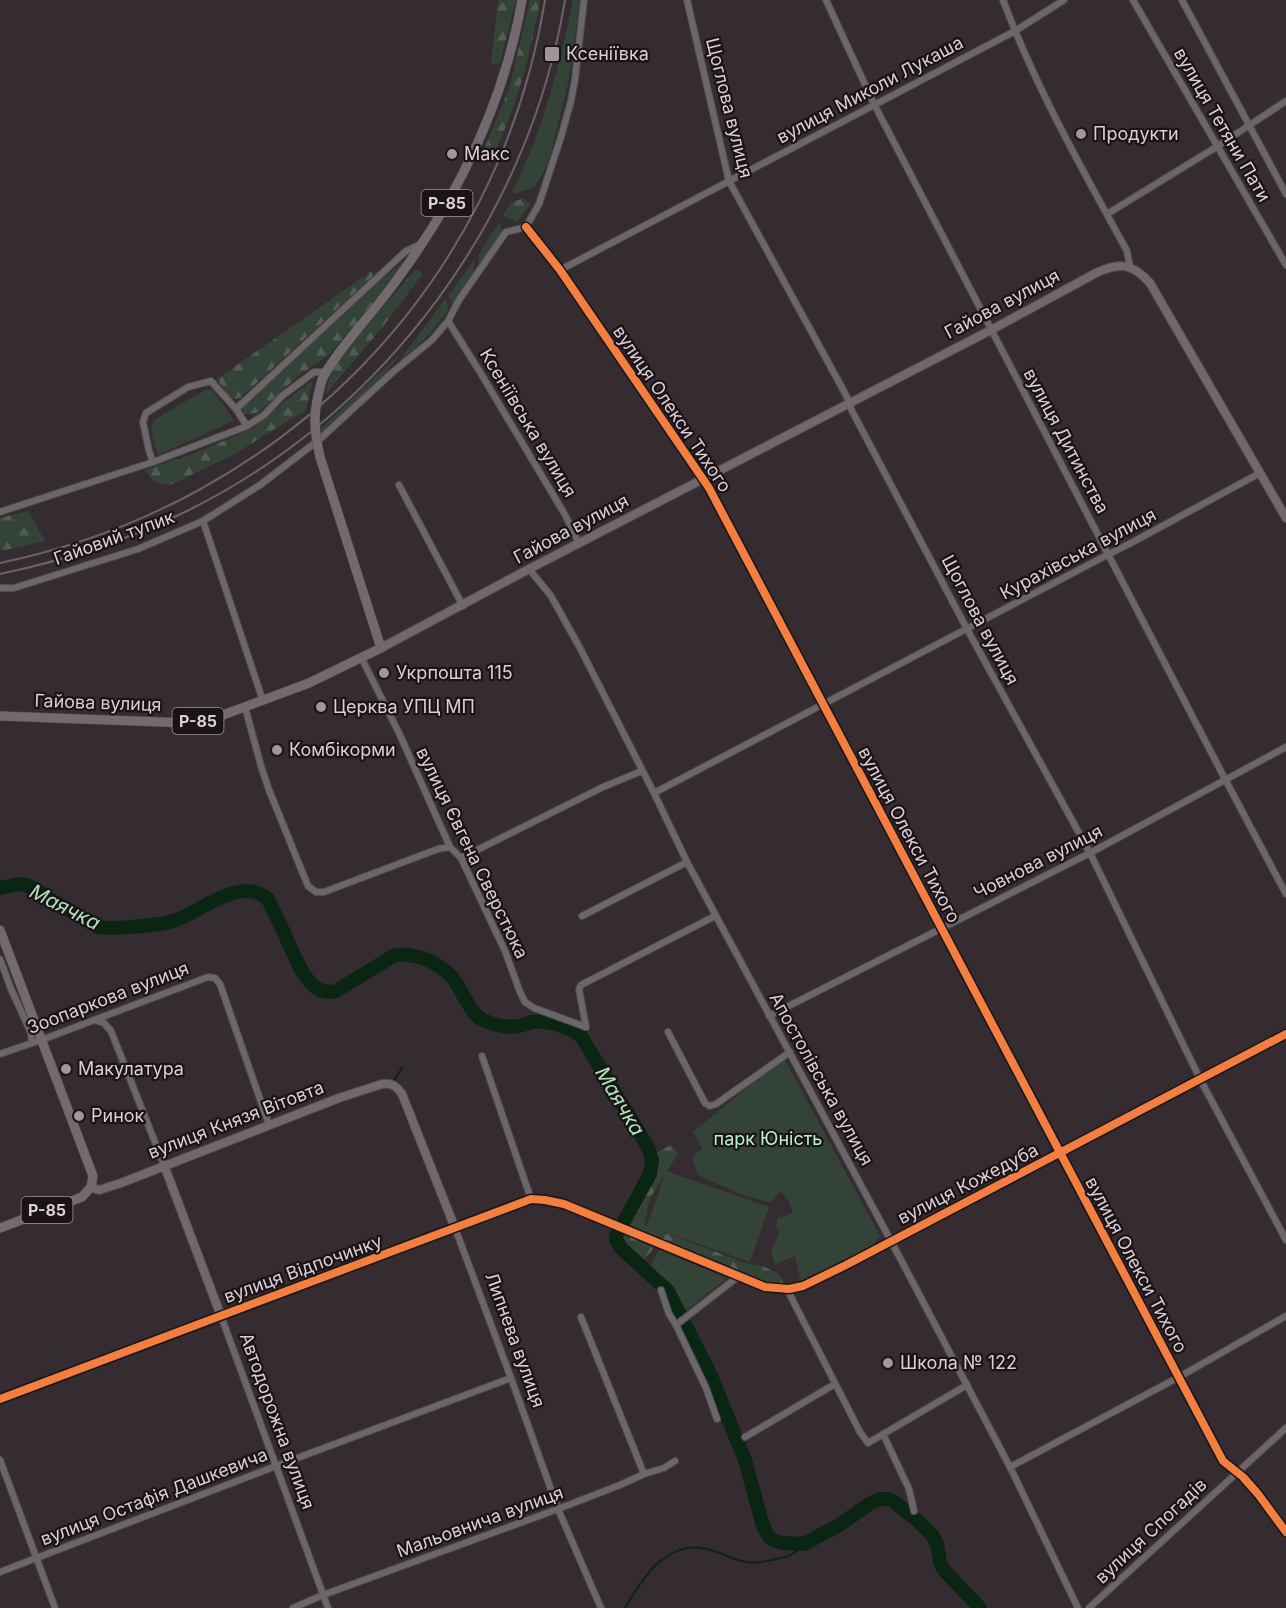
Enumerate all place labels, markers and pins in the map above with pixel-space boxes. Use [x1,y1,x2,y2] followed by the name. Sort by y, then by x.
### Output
[566,43,649,64] place label: Ксеніївка
[543,45,561,63] marker: Ксеніївка
[1093,123,1179,144] place label: Продукти
[1074,127,1088,141] marker: Продукти
[464,143,510,164] place label: Макс
[445,147,459,161] marker: Макс
[396,662,513,683] place label: Укрпошта 115
[377,666,391,680] marker: Укрпошта 115
[333,696,475,717] place label: Церква УПЦ МП
[314,700,328,714] marker: Церква УПЦ МП
[289,739,396,760] place label: Комбікорми
[270,743,284,757] marker: Комбікорми
[78,1058,184,1079] place label: Макулатура
[59,1062,73,1076] marker: Макулатура
[91,1105,145,1126] place label: Ринок
[72,1109,86,1123] marker: Ринок
[900,1352,1017,1373] place label: Школа № 122
[881,1356,895,1370] marker: Школа № 122

